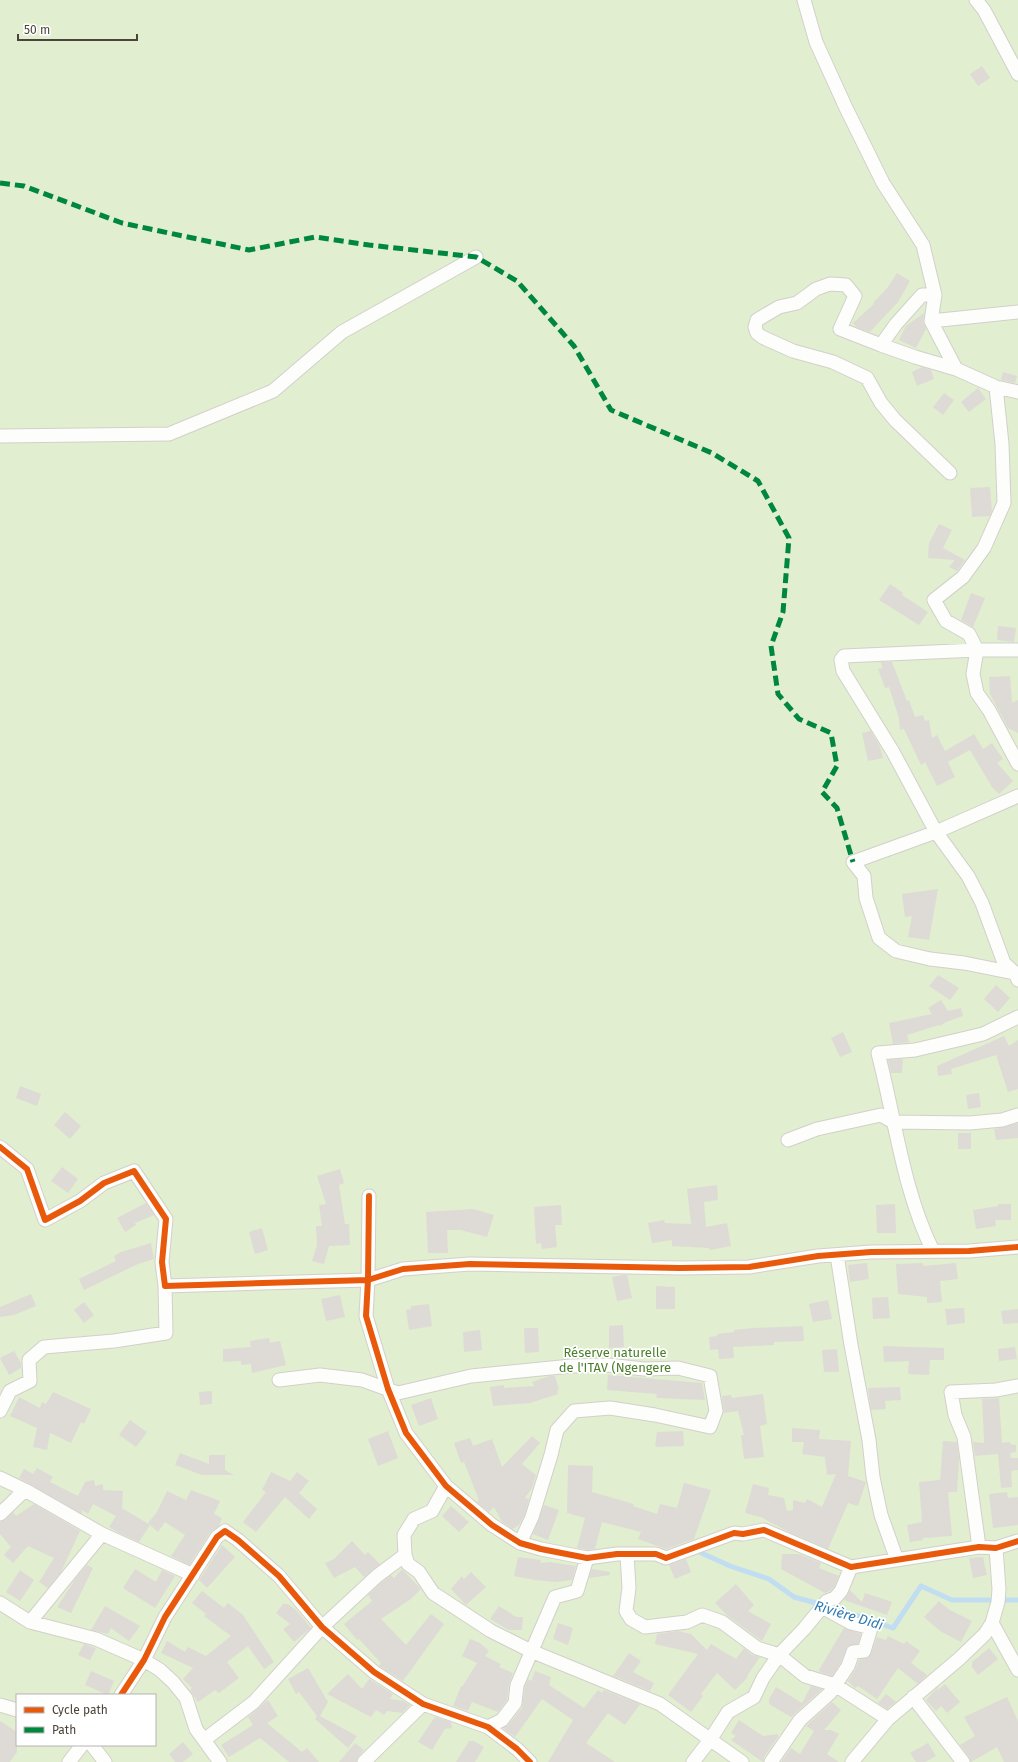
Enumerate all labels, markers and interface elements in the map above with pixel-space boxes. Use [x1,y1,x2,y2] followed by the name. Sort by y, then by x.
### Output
[18,16,137,42] scale bar
[24,23,50,37] text: 50 m
[559,1345,671,1375] park label: Réserve naturelle de l'ITAV (Ngengere
[812,1597,885,1634] water label: Rivière Didi
[16,1694,156,1746] legend
[52,1703,108,1717] text: Cycle path
[52,1723,76,1737] text: Path

